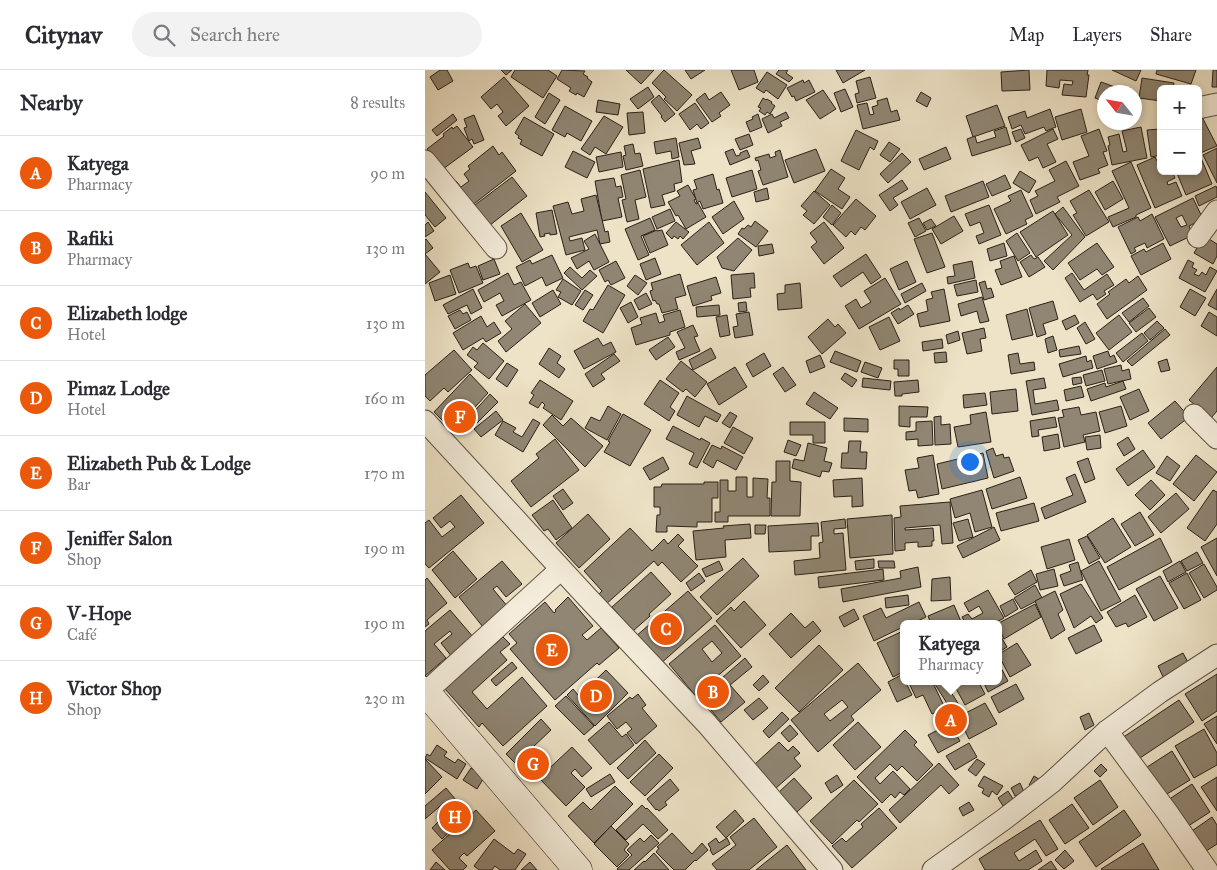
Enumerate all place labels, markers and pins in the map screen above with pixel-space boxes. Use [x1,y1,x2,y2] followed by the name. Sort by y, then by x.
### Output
[444,398,476,436] pin: F
[650,610,682,648] pin: C
[536,631,568,669] pin: E
[697,673,729,711] pin: B
[580,677,612,715] pin: D
[935,701,967,739] pin: A
[517,745,549,783] pin: G
[439,798,471,836] pin: H

